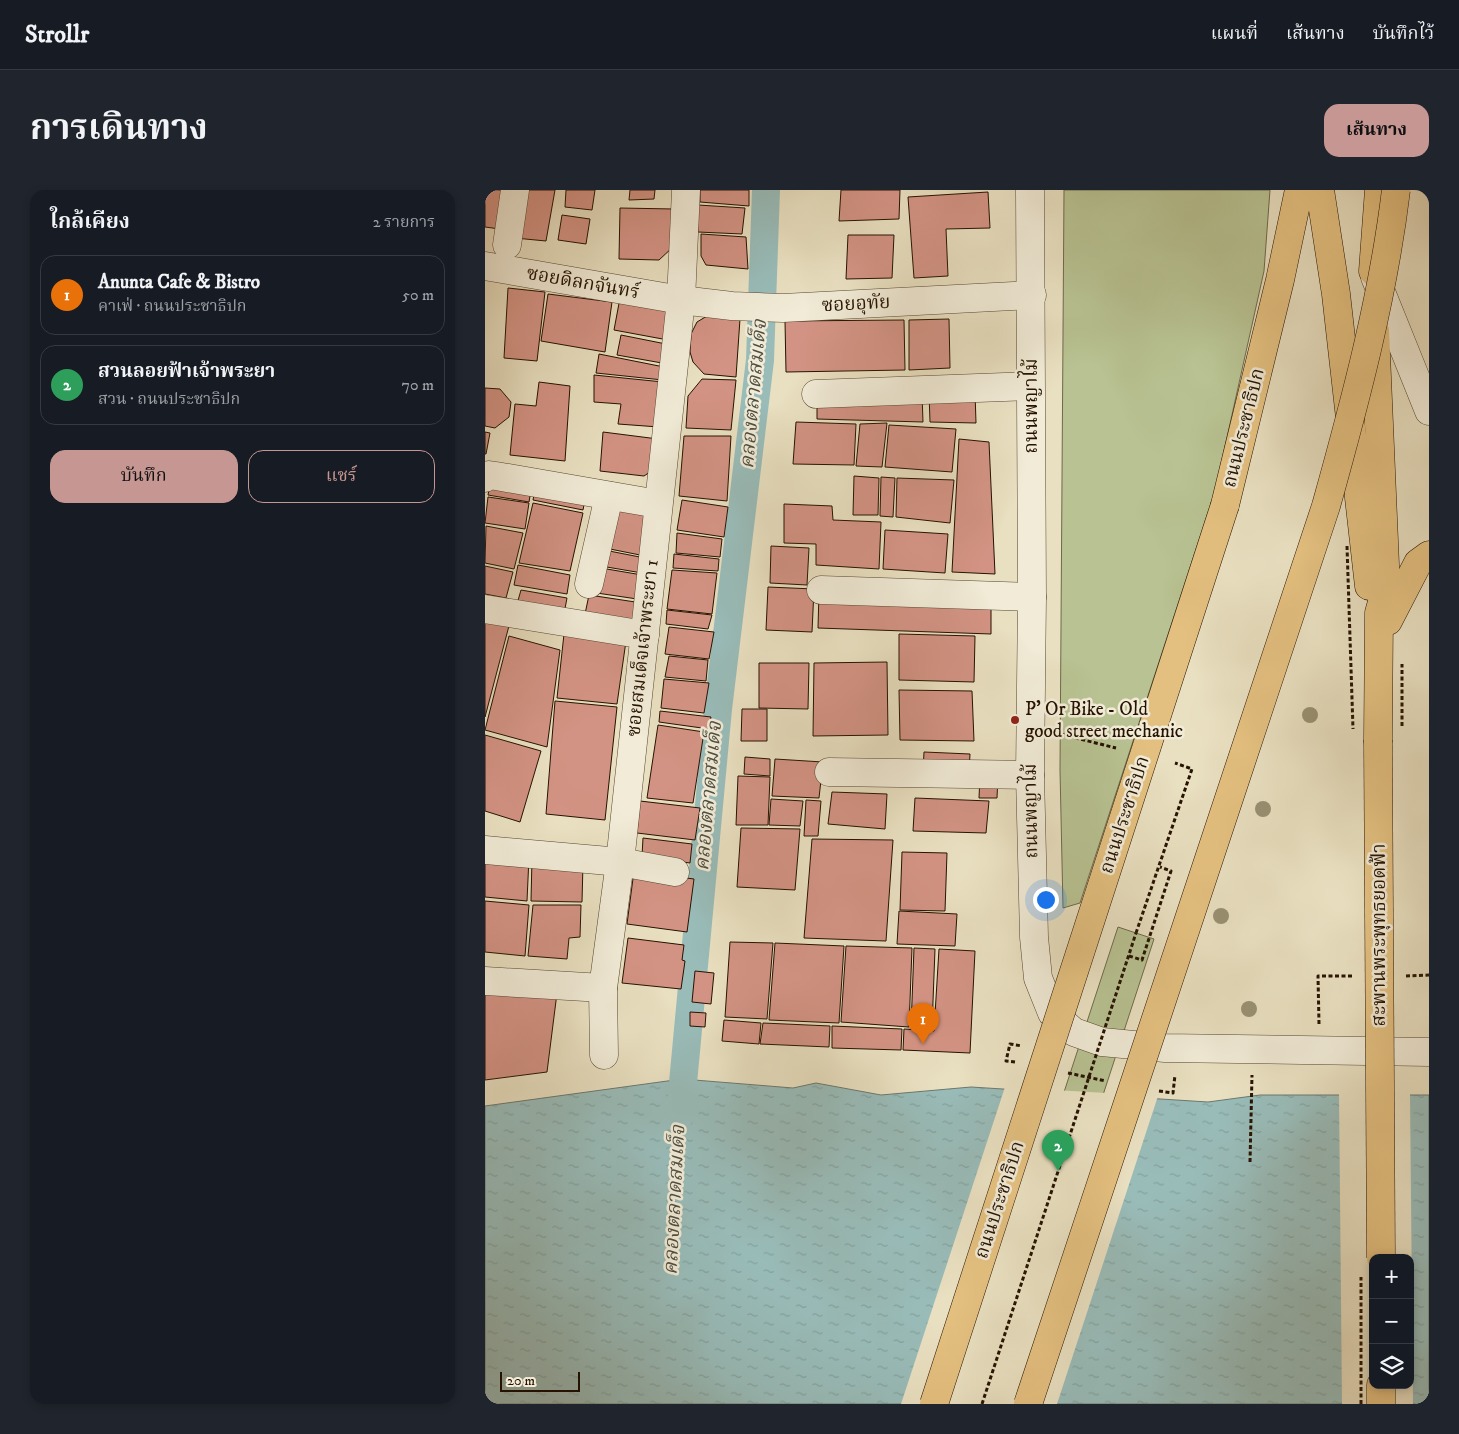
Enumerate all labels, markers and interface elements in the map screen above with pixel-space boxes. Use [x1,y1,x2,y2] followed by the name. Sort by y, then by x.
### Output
[25,20,89,50] text: Strollr
[1211,23,1258,45] text: แผนที่
[1286,23,1345,45] text: เส้นทาง
[1373,23,1434,45] text: บันทึกไว้
[1324,104,1429,157] button: เส้นทาง
[30,107,208,151] text: การเดินทาง
[50,209,130,235] text: ใกล้เคียง
[373,212,435,232] text: 2 รายการ
[525,261,642,304] street label: ซอยดิลกจันทร์
[98,271,260,294] text: Anunta Cafe & Bistro
[64,285,70,305] text: 1
[402,285,434,305] text: 50 m
[821,291,891,317] street label: ซอยอุทัย
[98,296,247,316] text: คาเฟ่ · ถนนประชาธิปก
[735,318,773,470] water label: คลองตลาดสมเด็จ
[1017,358,1043,454] street label: ถนนพญาไม้
[98,360,275,383] text: สวนลอยฟ้าเจ้าพระยา
[1218,366,1270,490] street label: ถนนประชาธิปก
[63,375,71,395] text: 2
[402,375,434,395] text: 70 m
[98,389,240,409] text: สวน · ถนนประชาธิปก
[50,450,238,503] button: บันทึก
[248,450,435,503] button: แชร์
[622,558,664,738] street label: ซอยสมเด็จเจ้าพระยา 1
[1025,698,1183,743] place label: P' Or Bike - Old good street mechanic
[1009,714,1021,726] marker: P' Or Bike - Old good street mechanic
[690,720,728,872] water label: คลองตลาดสมเด็จ
[1095,753,1155,877] street label: ถนนประชาธิปก
[1016,763,1043,859] street label: ถนนพญาไม้
[1368,843,1391,1027] street label: สะพานพระพุทธยอดฟ้า
[1033,887,1059,913] your location
[907,1003,939,1044] pin: 1
[659,1124,691,1276] water label: คลองตลาดสมเด็จ
[1042,1130,1074,1171] pin: 2
[970,1138,1030,1262] street label: ถนนประชาธิปก
[1369,1254,1414,1389] map controls
[1369,1254,1414,1299] button: +
[1369,1299,1414,1344] button: −
[1369,1344,1414,1389] button: layers
[500,1369,580,1392] scale bar
[507,1372,535,1390] text: 20 m

